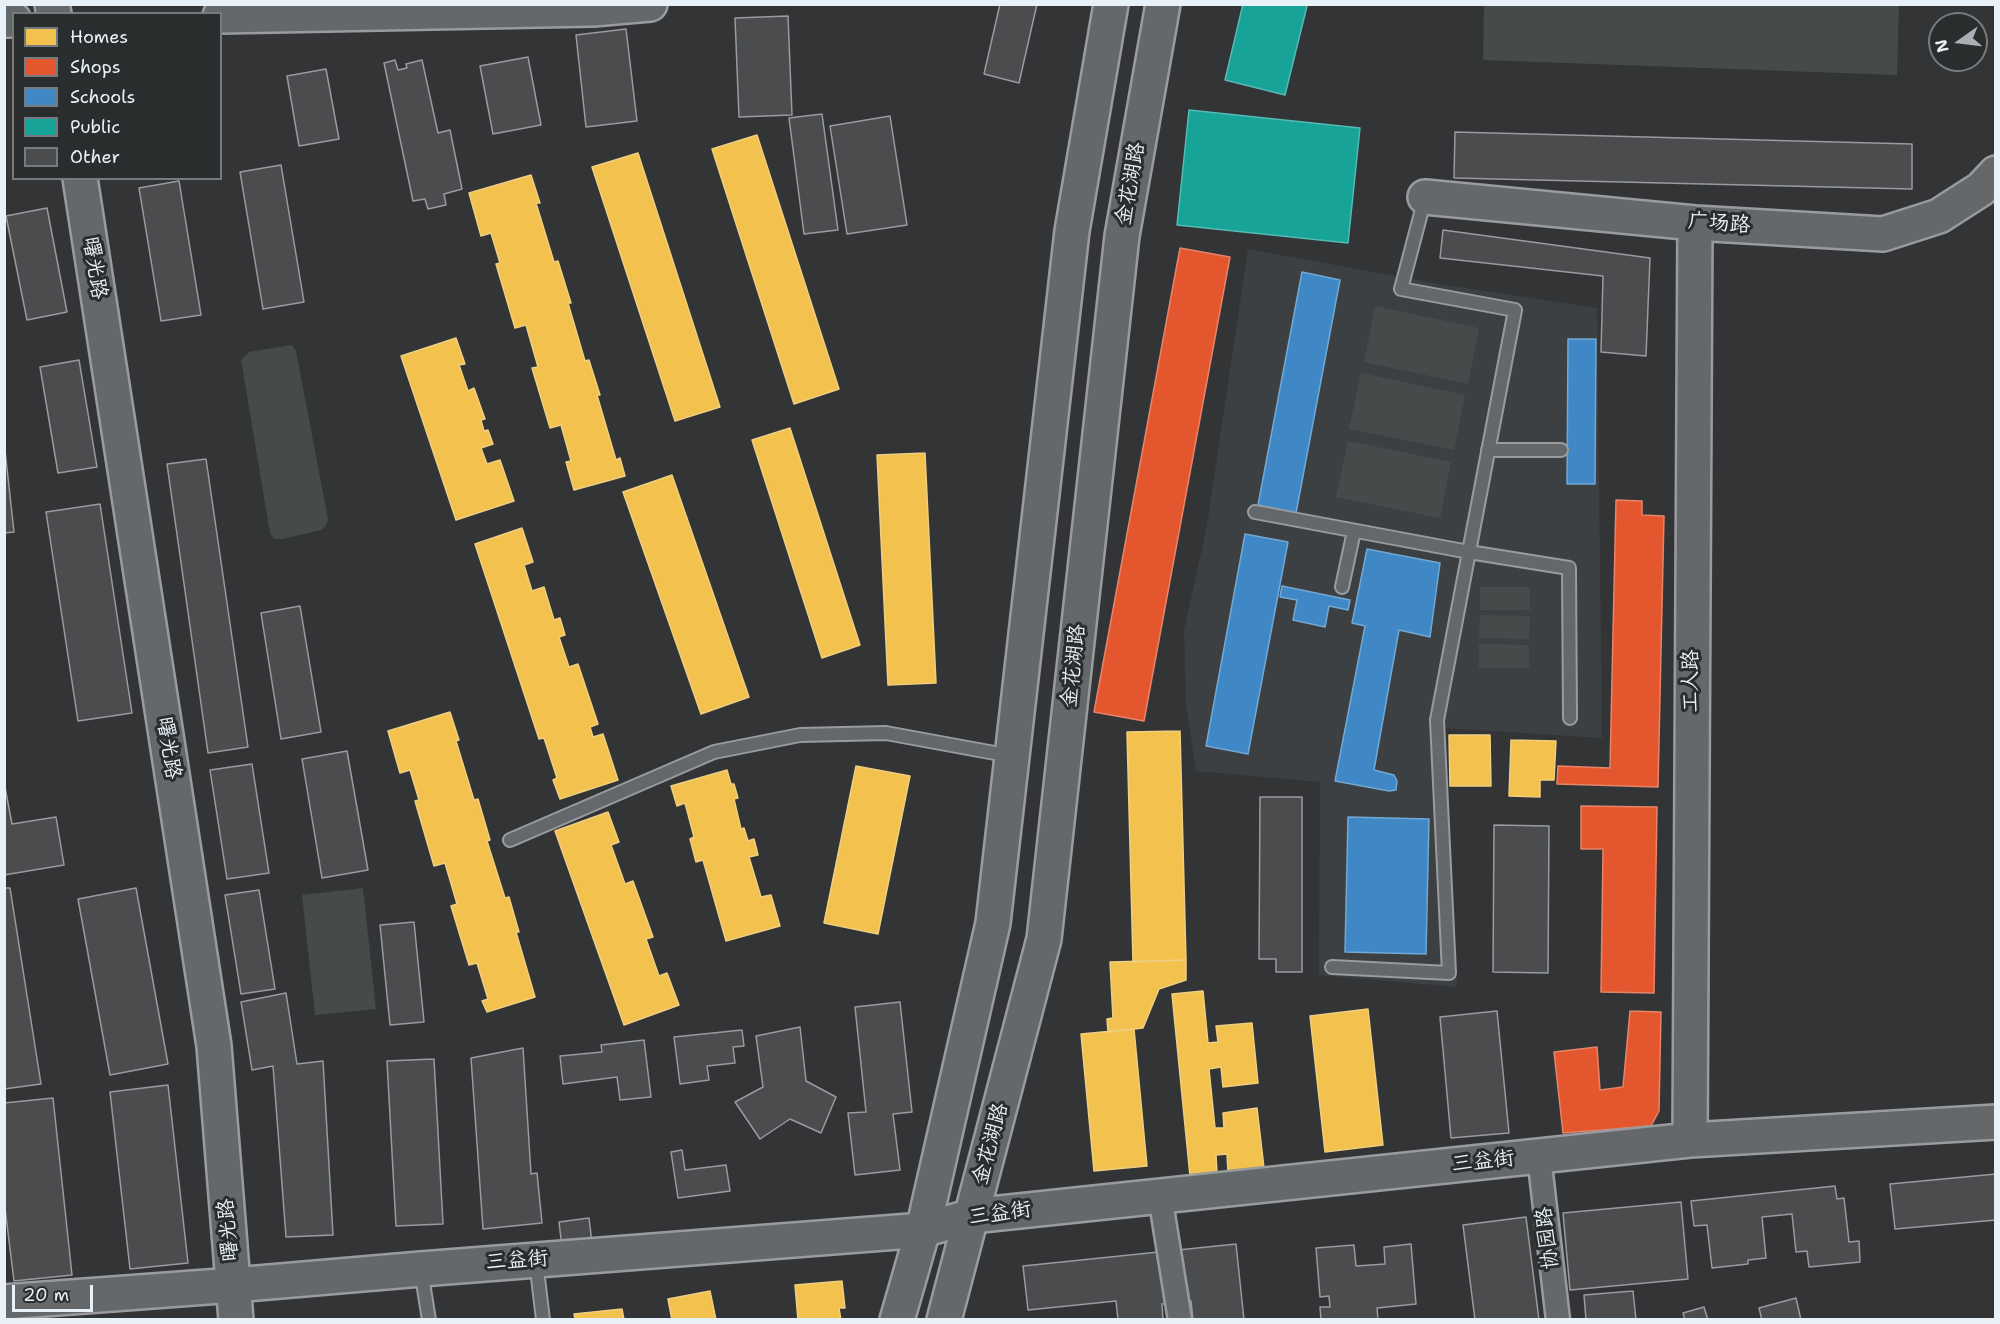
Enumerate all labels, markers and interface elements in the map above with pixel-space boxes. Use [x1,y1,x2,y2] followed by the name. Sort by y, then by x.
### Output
[12,12,222,180] legend
[1928,12,1988,72] north arrow
[70,25,128,49] text: Homes
[1930,37,1954,55] text: N
[70,55,121,79] text: Shops
[70,85,136,109] text: Schools
[70,115,120,139] text: Public
[1111,140,1151,228] street label: 金花湖路
[70,145,120,169] text: Other
[1687,209,1751,239] street label: 广场路
[77,235,111,301] street label: 曙光路
[1057,623,1091,709] street label: 金花湖路
[1679,650,1705,712] street label: 工人路
[151,715,185,781] street label: 曙光路
[968,1100,1014,1188] street label: 金花湖路
[1450,1146,1516,1178] street label: 三益街
[967,1197,1033,1231] street label: 三益街
[214,1198,244,1262] street label: 曙光路
[1532,1205,1564,1271] street label: 协园路
[485,1246,549,1276] street label: 三益街
[15,1273,96,1311] scale bar
[23,1283,69,1307] text: 20 m

